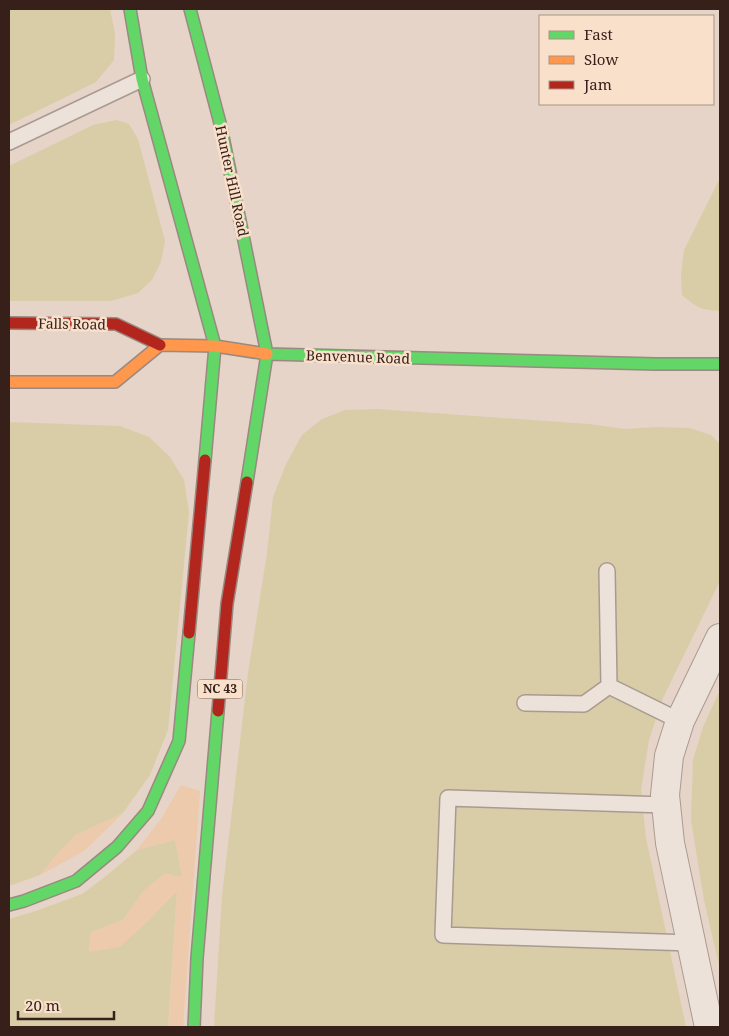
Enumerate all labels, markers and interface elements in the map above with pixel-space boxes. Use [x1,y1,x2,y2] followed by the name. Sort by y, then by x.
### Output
[539,15,714,105] legend
[584,24,613,44] text: Fast
[584,49,618,69] text: Slow
[583,74,612,94] text: Jam
[211,123,254,239] street label: Hunter Hill Road
[38,313,107,334] street label: Falls Road
[306,345,411,368] street label: Benvenue Road
[198,680,242,699] road number: NC 43
[18,988,114,1020] scale bar
[25,995,60,1015] text: 20 m

